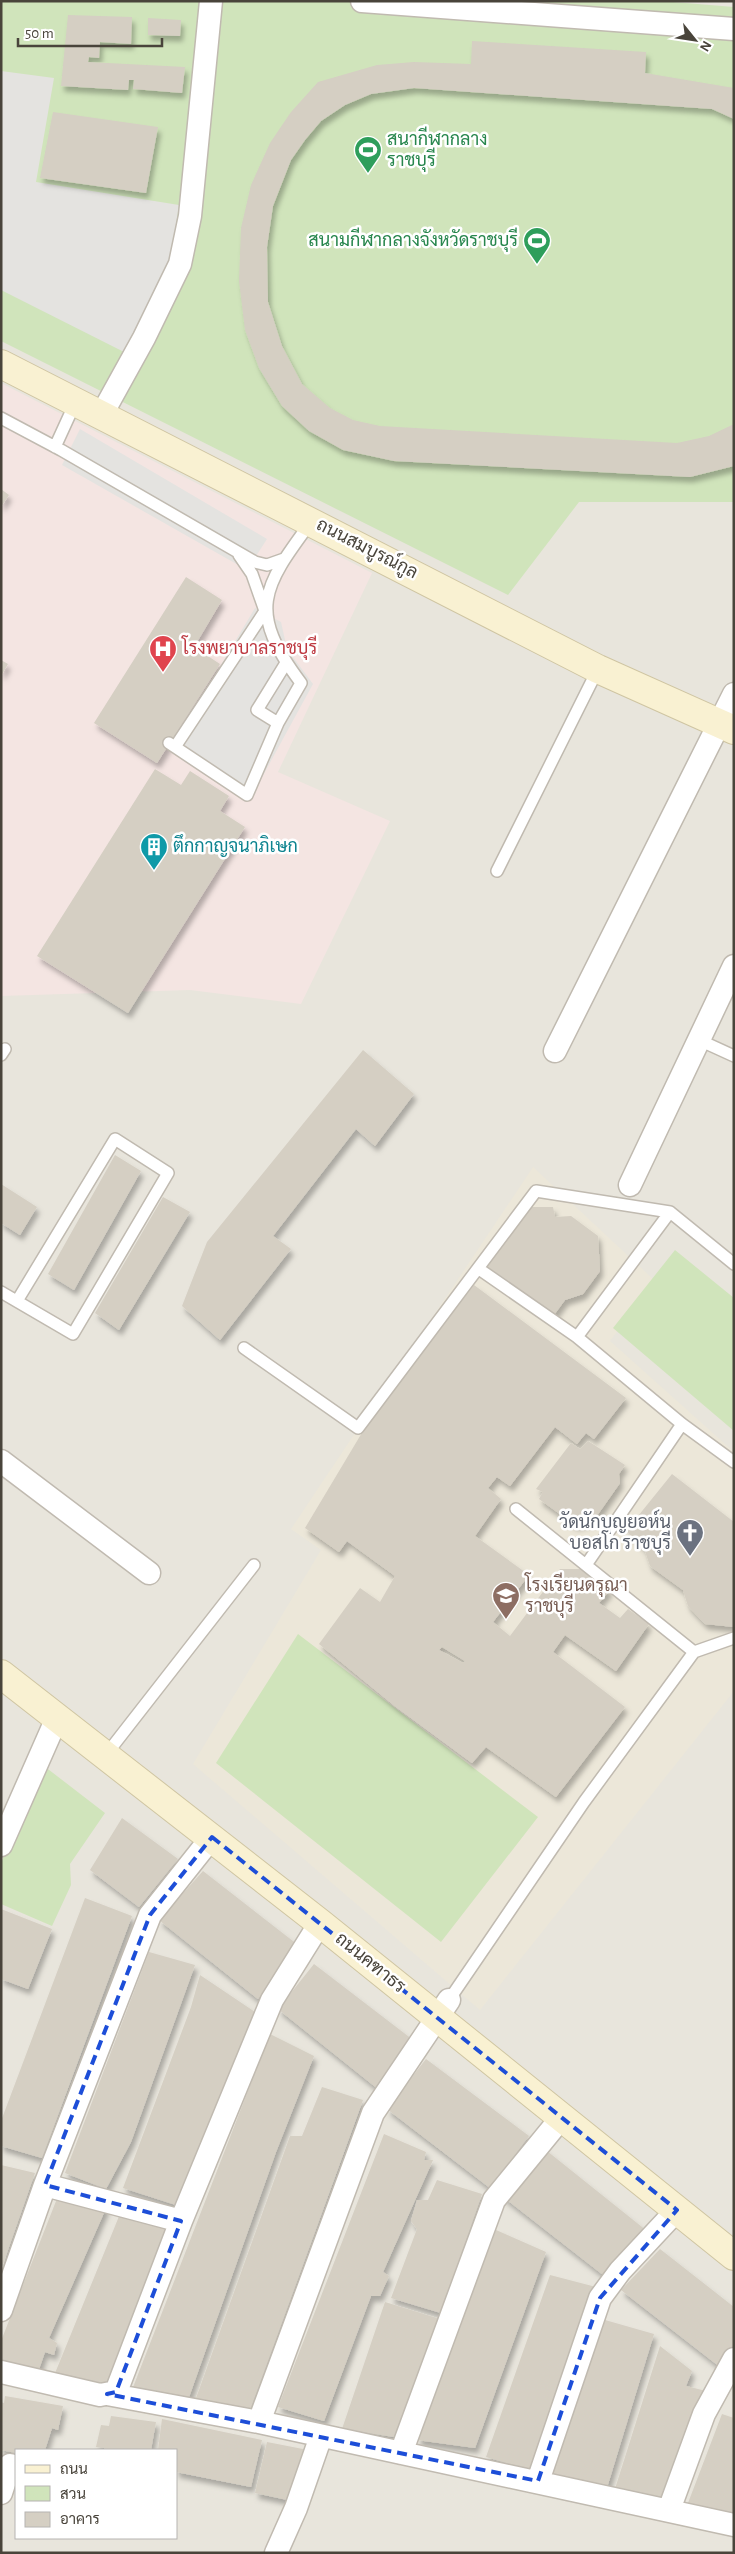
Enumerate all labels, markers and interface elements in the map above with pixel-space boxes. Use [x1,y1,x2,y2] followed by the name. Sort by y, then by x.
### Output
[18,15,161,47] scale bar
[670,15,720,65] north arrow
[25,26,54,41] text: 50 m
[697,38,714,54] text: N
[387,126,487,172] place label: สนากีฬากลาง ราชบุรี
[353,135,383,174] sports icon: สนากีฬากลาง ราชบุรี
[522,226,552,265] sports icon: สนามกีฬากลางจังหวัดราชบุรี
[308,227,518,252] place label: สนามกีฬากลางจังหวัดราชบุรี
[312,511,423,585] street label: ถนนสมบูรณ์กูล
[148,634,178,673] hospital icon: โรงพยาบาลราชบุรี
[181,635,317,660] place label: โรงพยาบาลราชบุรี
[139,832,169,871] building icon: ตึกกาญจนาภิเษก
[173,834,298,857] place label: ตึกกาญจนาภิเษก
[559,1509,671,1555] place label: วัดนักบุญยอห์น บอสโก ราชบุรี
[675,1518,705,1557] church icon: วัดนักบุญยอห์น บอสโก ราชบุรี
[524,1572,628,1618] place label: โรงเรียนดรุณา ราชบุรี
[491,1581,521,1620] school or university icon: โรงเรียนดรุณา ราชบุรี
[332,1930,409,1997] street label: ถนนคฑาธร
[15,2449,178,2539] legend
[60,2462,88,2477] text: ถนน
[60,2487,86,2502] text: สวน
[60,2512,100,2527] text: อาคาร

